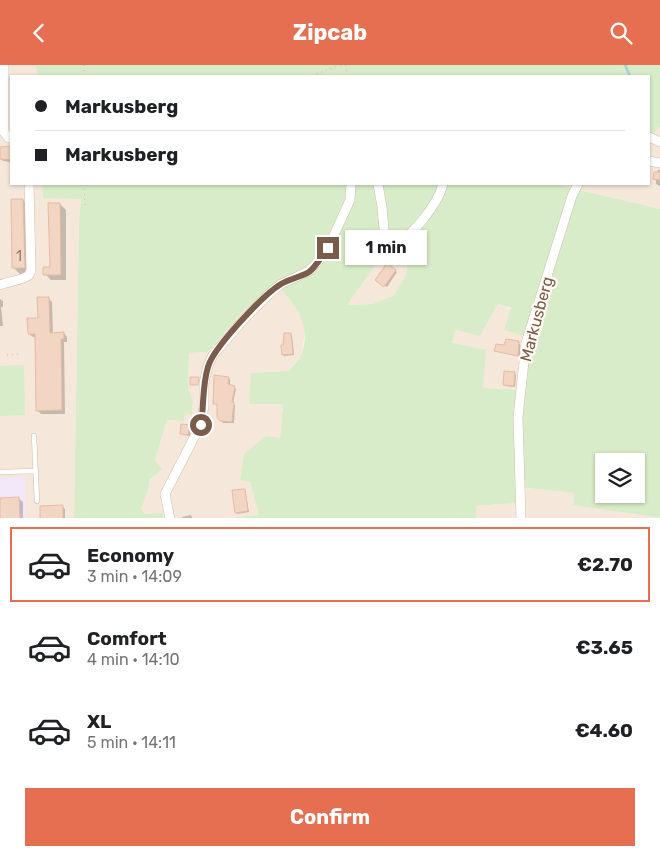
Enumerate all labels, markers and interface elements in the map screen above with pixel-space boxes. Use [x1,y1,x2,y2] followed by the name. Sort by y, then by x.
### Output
[25,19,53,47] icon: back
[293,19,367,46] text: Zipcab
[607,19,635,47] icon: search
[65,95,178,118] text: Markusberg
[65,143,178,166] text: Markusberg
[346,231,428,265] callout: 1 min
[317,237,339,259] route end
[366,238,406,257] text: 1 min
[16,248,22,265] house number: 1
[516,274,557,364] street label: Markusberg
[190,414,212,436] route start
[595,453,645,503] map controls
[595,453,645,503] button: layers
[27,542,72,587] icon: car
[87,544,174,567] text: Economy
[577,553,633,576] text: €2.70
[87,567,182,586] text: 3 min · 14:09
[27,625,72,670] icon: car
[87,627,167,650] text: Comfort
[576,636,633,659] text: €3.65
[87,650,180,669] text: 4 min · 14:10
[27,708,72,753] icon: car
[87,710,111,733] text: XL
[575,719,633,742] text: €4.60
[87,733,176,752] text: 5 min · 14:11
[25,788,635,846] button: Confirm

